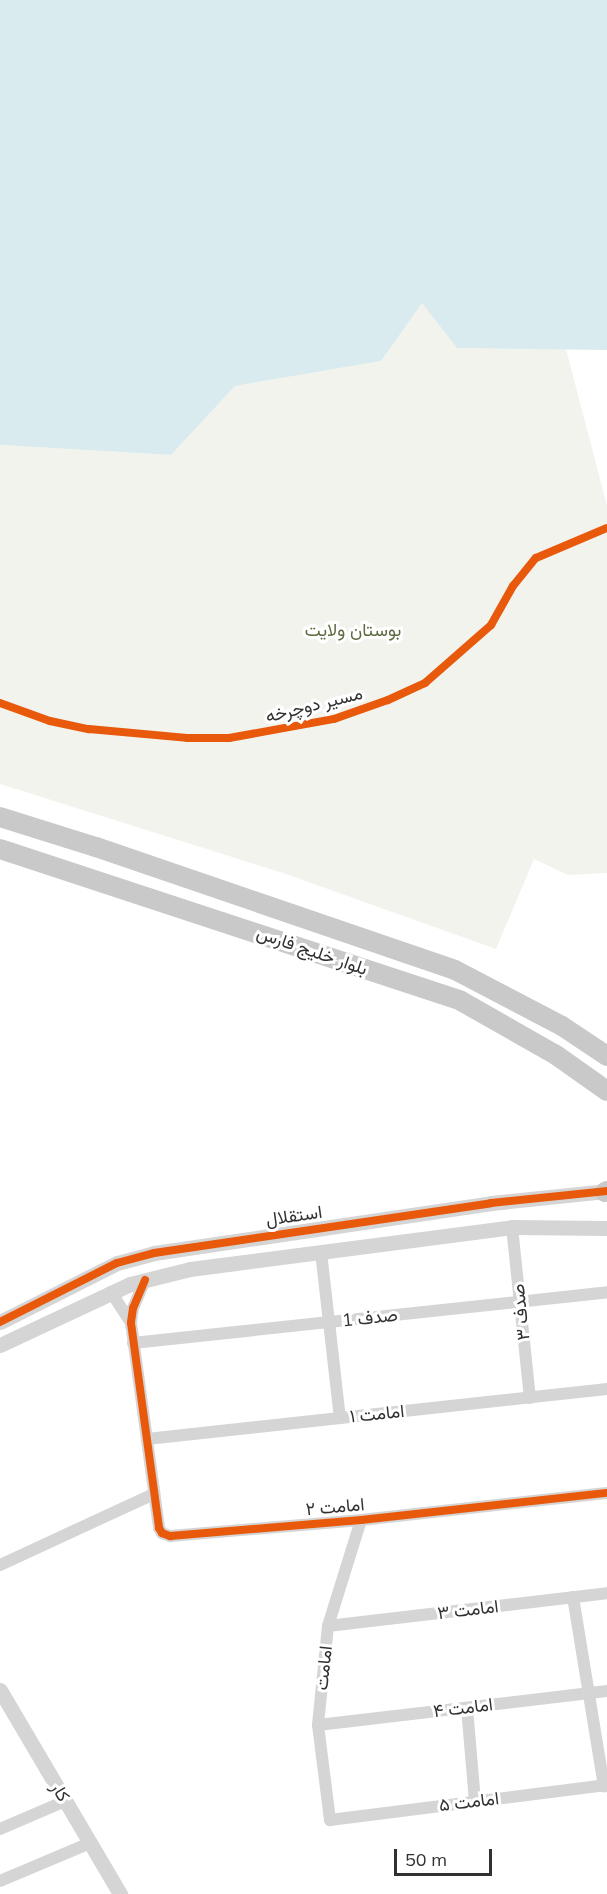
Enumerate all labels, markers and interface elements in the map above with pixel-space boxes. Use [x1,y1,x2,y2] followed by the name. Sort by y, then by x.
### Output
[305,619,401,641] park label: بوستان ولایت
[263,683,365,727] street label: مسیر دوچرخه
[254,922,370,980] street label: بلوار خلیج فارس
[264,1201,324,1231] street label: استقلال
[507,1283,535,1341] street label: صدف ۳
[341,1304,399,1332] street label: صدف 1
[349,1400,405,1428] street label: امامت ۱
[305,1494,365,1520] street label: امامت ۲
[436,1596,500,1624] street label: امامت ۳
[311,1645,337,1691] street label: امامت
[432,1694,494,1722] street label: امامت ۴
[46,1778,74,1806] street label: کار
[438,1788,500,1816] street label: امامت ۵
[397,1837,494,1875] scale bar
[405,1848,447,1871] text: 50 m

